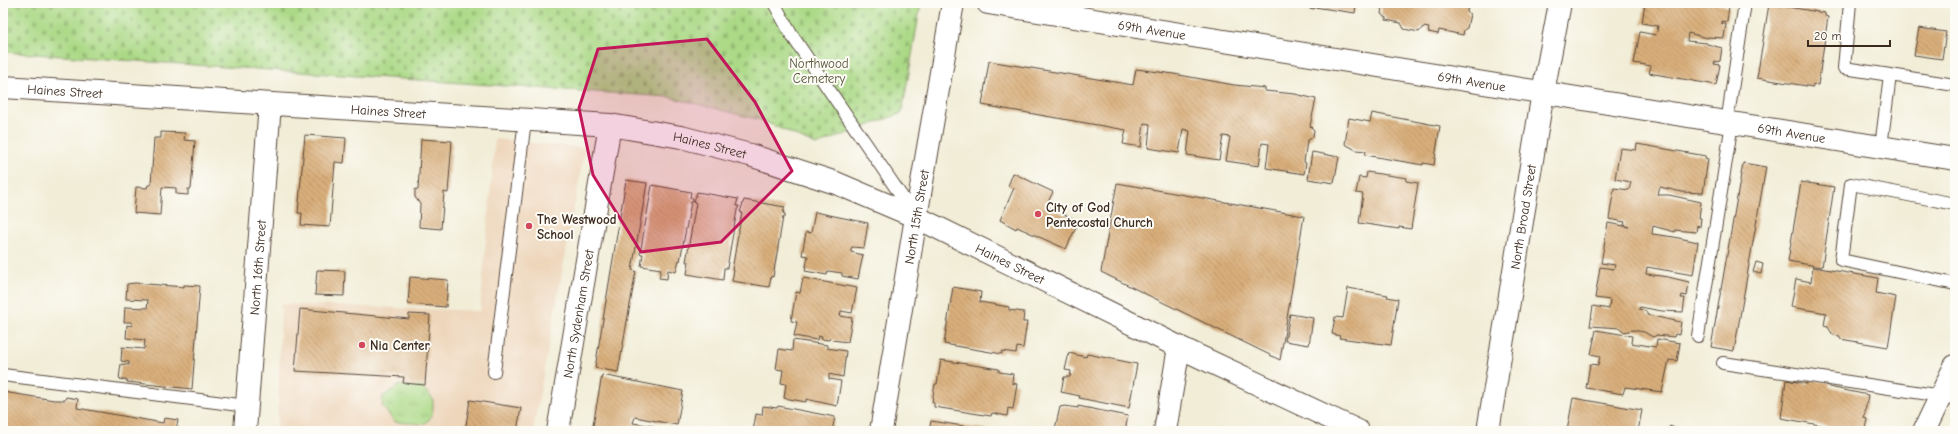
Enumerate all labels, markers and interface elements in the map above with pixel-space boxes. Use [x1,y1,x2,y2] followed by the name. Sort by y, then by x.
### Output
[1117,17,1187,43] street label: 69th Avenue
[1808,22,1890,48] scale bar
[1814,29,1842,43] text: 20 m
[789,56,849,86] park label: Northwood Cemetery
[1437,69,1507,94] street label: 69th Avenue
[27,82,104,101] street label: Haines Street
[350,102,427,122] street label: Haines Street
[1756,120,1827,146] street label: 69th Avenue
[672,129,749,162] street label: Haines Street
[1507,162,1539,270] street label: North Broad Street
[901,167,932,265] street label: North 15th Street
[1046,200,1153,230] place label: City of God Pentecostal Church
[1033,209,1043,219] marker: City of God Pentecostal Church
[537,212,617,242] place label: The Westwood School
[247,218,269,316] street label: North 16th Street
[524,221,534,231] marker: The Westwood School
[973,241,1048,288] street label: Haines Street
[560,247,597,379] street label: North Sydenham Street
[370,338,430,353] place label: Nia Center
[357,340,367,350] marker: Nia Center

